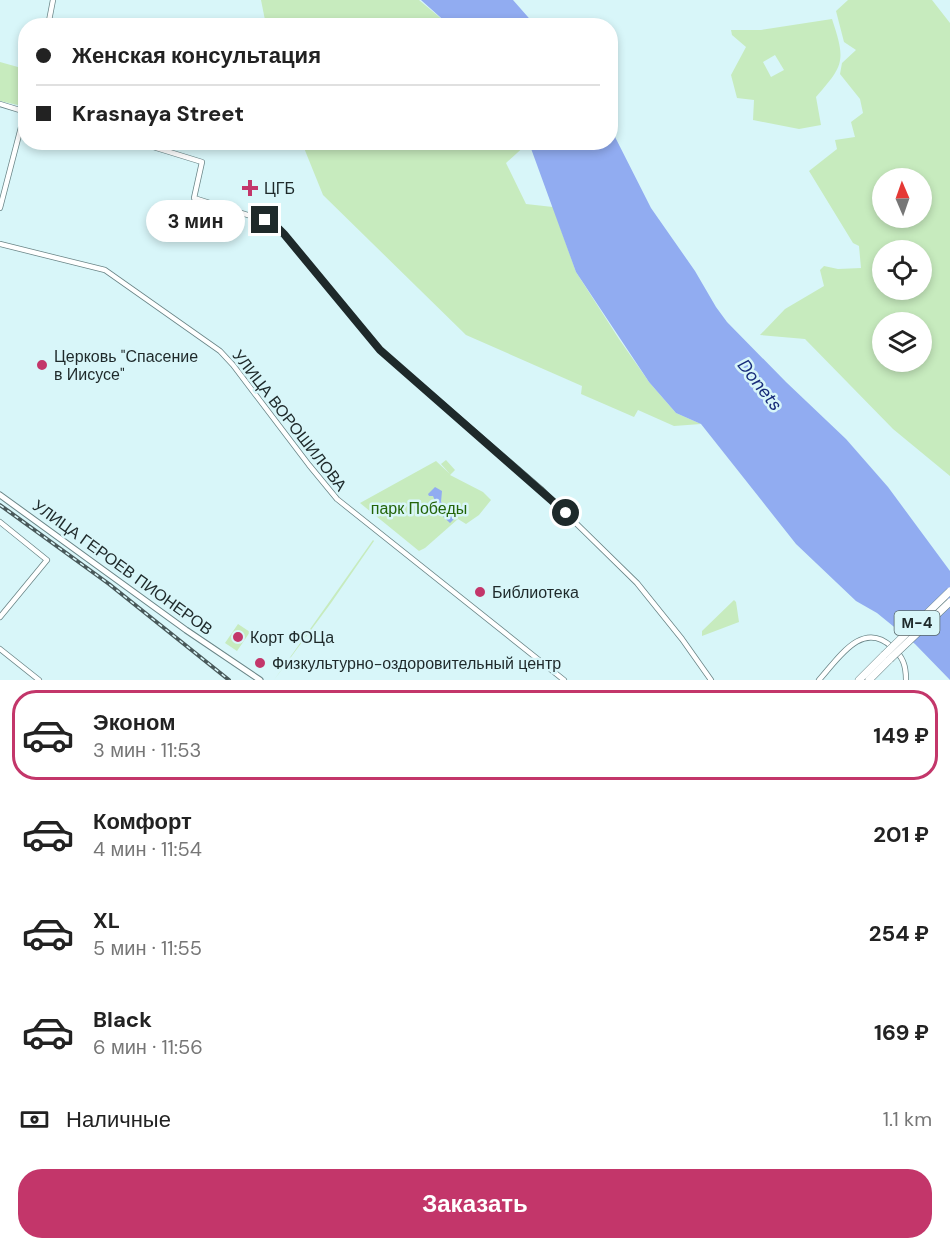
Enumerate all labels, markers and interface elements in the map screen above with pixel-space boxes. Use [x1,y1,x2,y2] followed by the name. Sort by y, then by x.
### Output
[72,41,321,70] text: Женская консультация
[72,99,244,128] text: Krasnaya Street
[872,168,932,228] north arrow
[872,168,932,372] map controls
[264,178,295,199] place label: ЦГБ
[241,179,259,197] marker: ЦГБ
[145,199,244,241] callout: 3 мин
[251,206,278,233] route end
[168,208,223,234] text: 3 мин
[872,240,932,300] button: locate
[872,312,932,372] button: layers
[228,345,352,495] street label: УЛИЦА ВОРОШИЛОВА
[54,346,198,385] place label: Церковь "Спасение в Иисусе"
[732,354,788,416] water label: Donets
[35,358,49,372] marker: Церковь "Спасение в Иисусе"
[29,495,217,640] street label: УЛИЦА ГЕРОЕВ ПИОНЕРОВ
[371,498,467,519] park label: парк Победы
[552,499,579,526] route start
[492,582,579,603] place label: Библиотека
[473,585,487,599] marker: Библиотека
[894,611,940,635] road number: М-4
[250,627,334,648] place label: Корт ФОЦа
[231,630,245,644] marker: Корт ФОЦа
[272,653,561,674] place label: Физкультурно-оздоровительный центр
[253,656,267,670] marker: Физкультурно-оздоровительный центр
[21,708,75,762] icon: car
[93,708,176,737] text: Эконом
[873,721,929,750] text: 149 ₽
[93,737,201,763] text: 3 мин · 11:53
[21,807,75,861] icon: car
[93,807,192,836] text: Комфорт
[873,820,929,849] text: 201 ₽
[93,836,202,862] text: 4 мин · 11:54
[21,906,75,960] icon: car
[93,906,120,935] text: XL
[869,919,929,948] text: 254 ₽
[93,935,202,961] text: 5 мин · 11:55
[21,1005,75,1059] icon: car
[93,1005,152,1034] text: Black
[874,1018,929,1047] text: 169 ₽
[93,1034,203,1060] text: 6 мин · 11:56
[18,1103,51,1136] icon: cash
[66,1105,171,1134] text: Наличные
[883,1106,932,1132] text: 1.1 km
[18,1169,932,1238] button: Заказать

